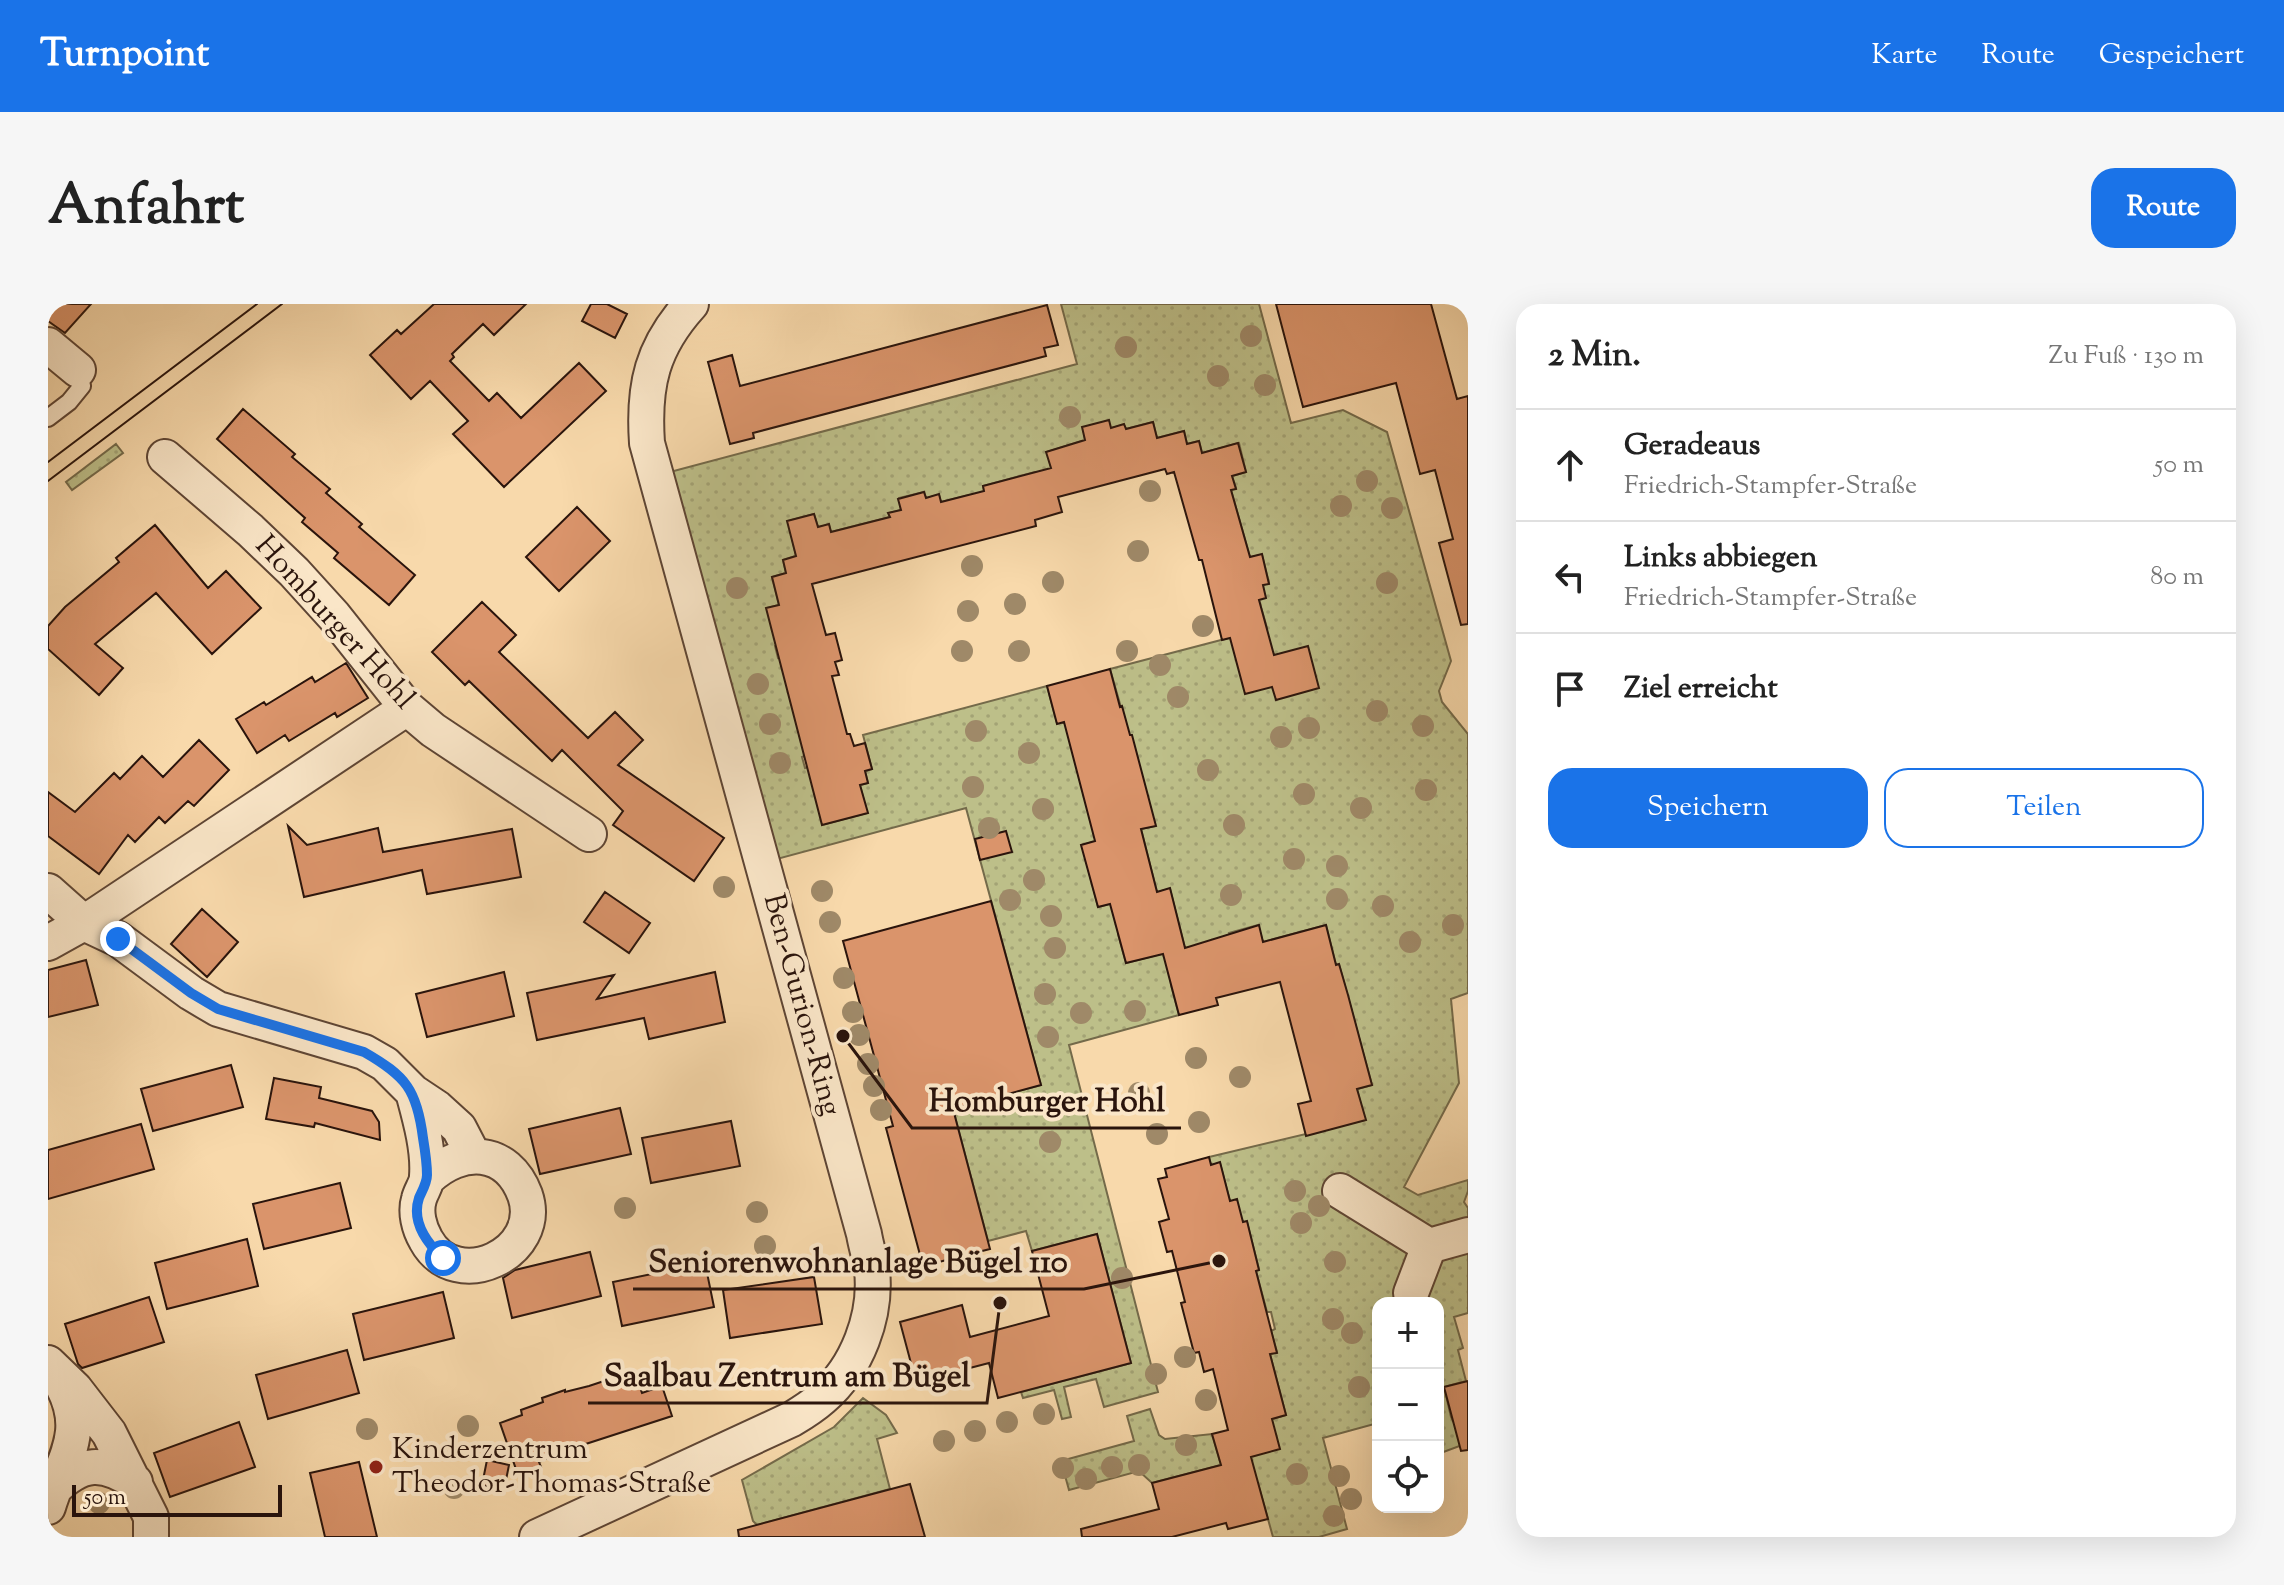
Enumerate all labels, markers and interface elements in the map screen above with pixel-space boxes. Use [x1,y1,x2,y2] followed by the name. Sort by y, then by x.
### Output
[40,29,209,83] text: Turnpoint
[1872,36,1937,76] text: Karte
[1981,36,2055,76] text: Route
[2099,36,2244,76] text: Gespeichert
[48,168,244,249] text: Anfahrt
[2091,168,2236,248] button: Route
[1548,332,1641,381] text: 2 Min.
[2049,338,2204,375] text: Zu Fuß · 130 m
[1624,425,1760,468] text: Geradeaus
[1548,443,1592,487] icon: ahead
[2154,447,2204,484] text: 50 m
[1624,468,1917,505] text: Friedrich-Stampfer-Straße
[244,526,424,720] street label: Homburger Hohl
[1624,537,1817,580] text: Links abbiegen
[1548,555,1592,599] icon: left
[2150,559,2204,596] text: 80 m
[1624,580,1917,617] text: Friedrich-Stampfer-Straße
[1548,667,1592,711] icon: arrive
[1624,668,1778,711] text: Ziel erreicht
[1548,768,1868,848] button: Speichern
[1884,768,2204,848] button: Teilen
[751,889,851,1121] street label: Ben-Gurion-Ring
[100,921,136,957] route end
[912,1072,1181,1128] callout: Homburger Hohl
[929,1080,1165,1126] text: Homburger Hohl
[633,1233,1084,1289] callout: Seniorenwohnanlage Bügel 110
[425,1240,461,1276] route start
[648,1241,1068,1287] text: Seniorenwohnanlage Bügel 110
[1372,1297,1444,1513] map controls
[1372,1297,1444,1369] button: +
[588,1347,987,1403] callout: Saalbau Zentrum am Bügel
[604,1355,970,1401] text: Saalbau Zentrum am Bügel
[1372,1369,1444,1441] button: −
[392,1429,711,1506] place label: Kinderzentrum Theodor-Thomas-Straße
[1372,1441,1444,1513] button: locate
[367,1458,385,1476] marker: Kinderzentrum Theodor-Thomas-Straße
[72,1481,282,1517] scale bar
[84,1483,126,1515] text: 50 m

